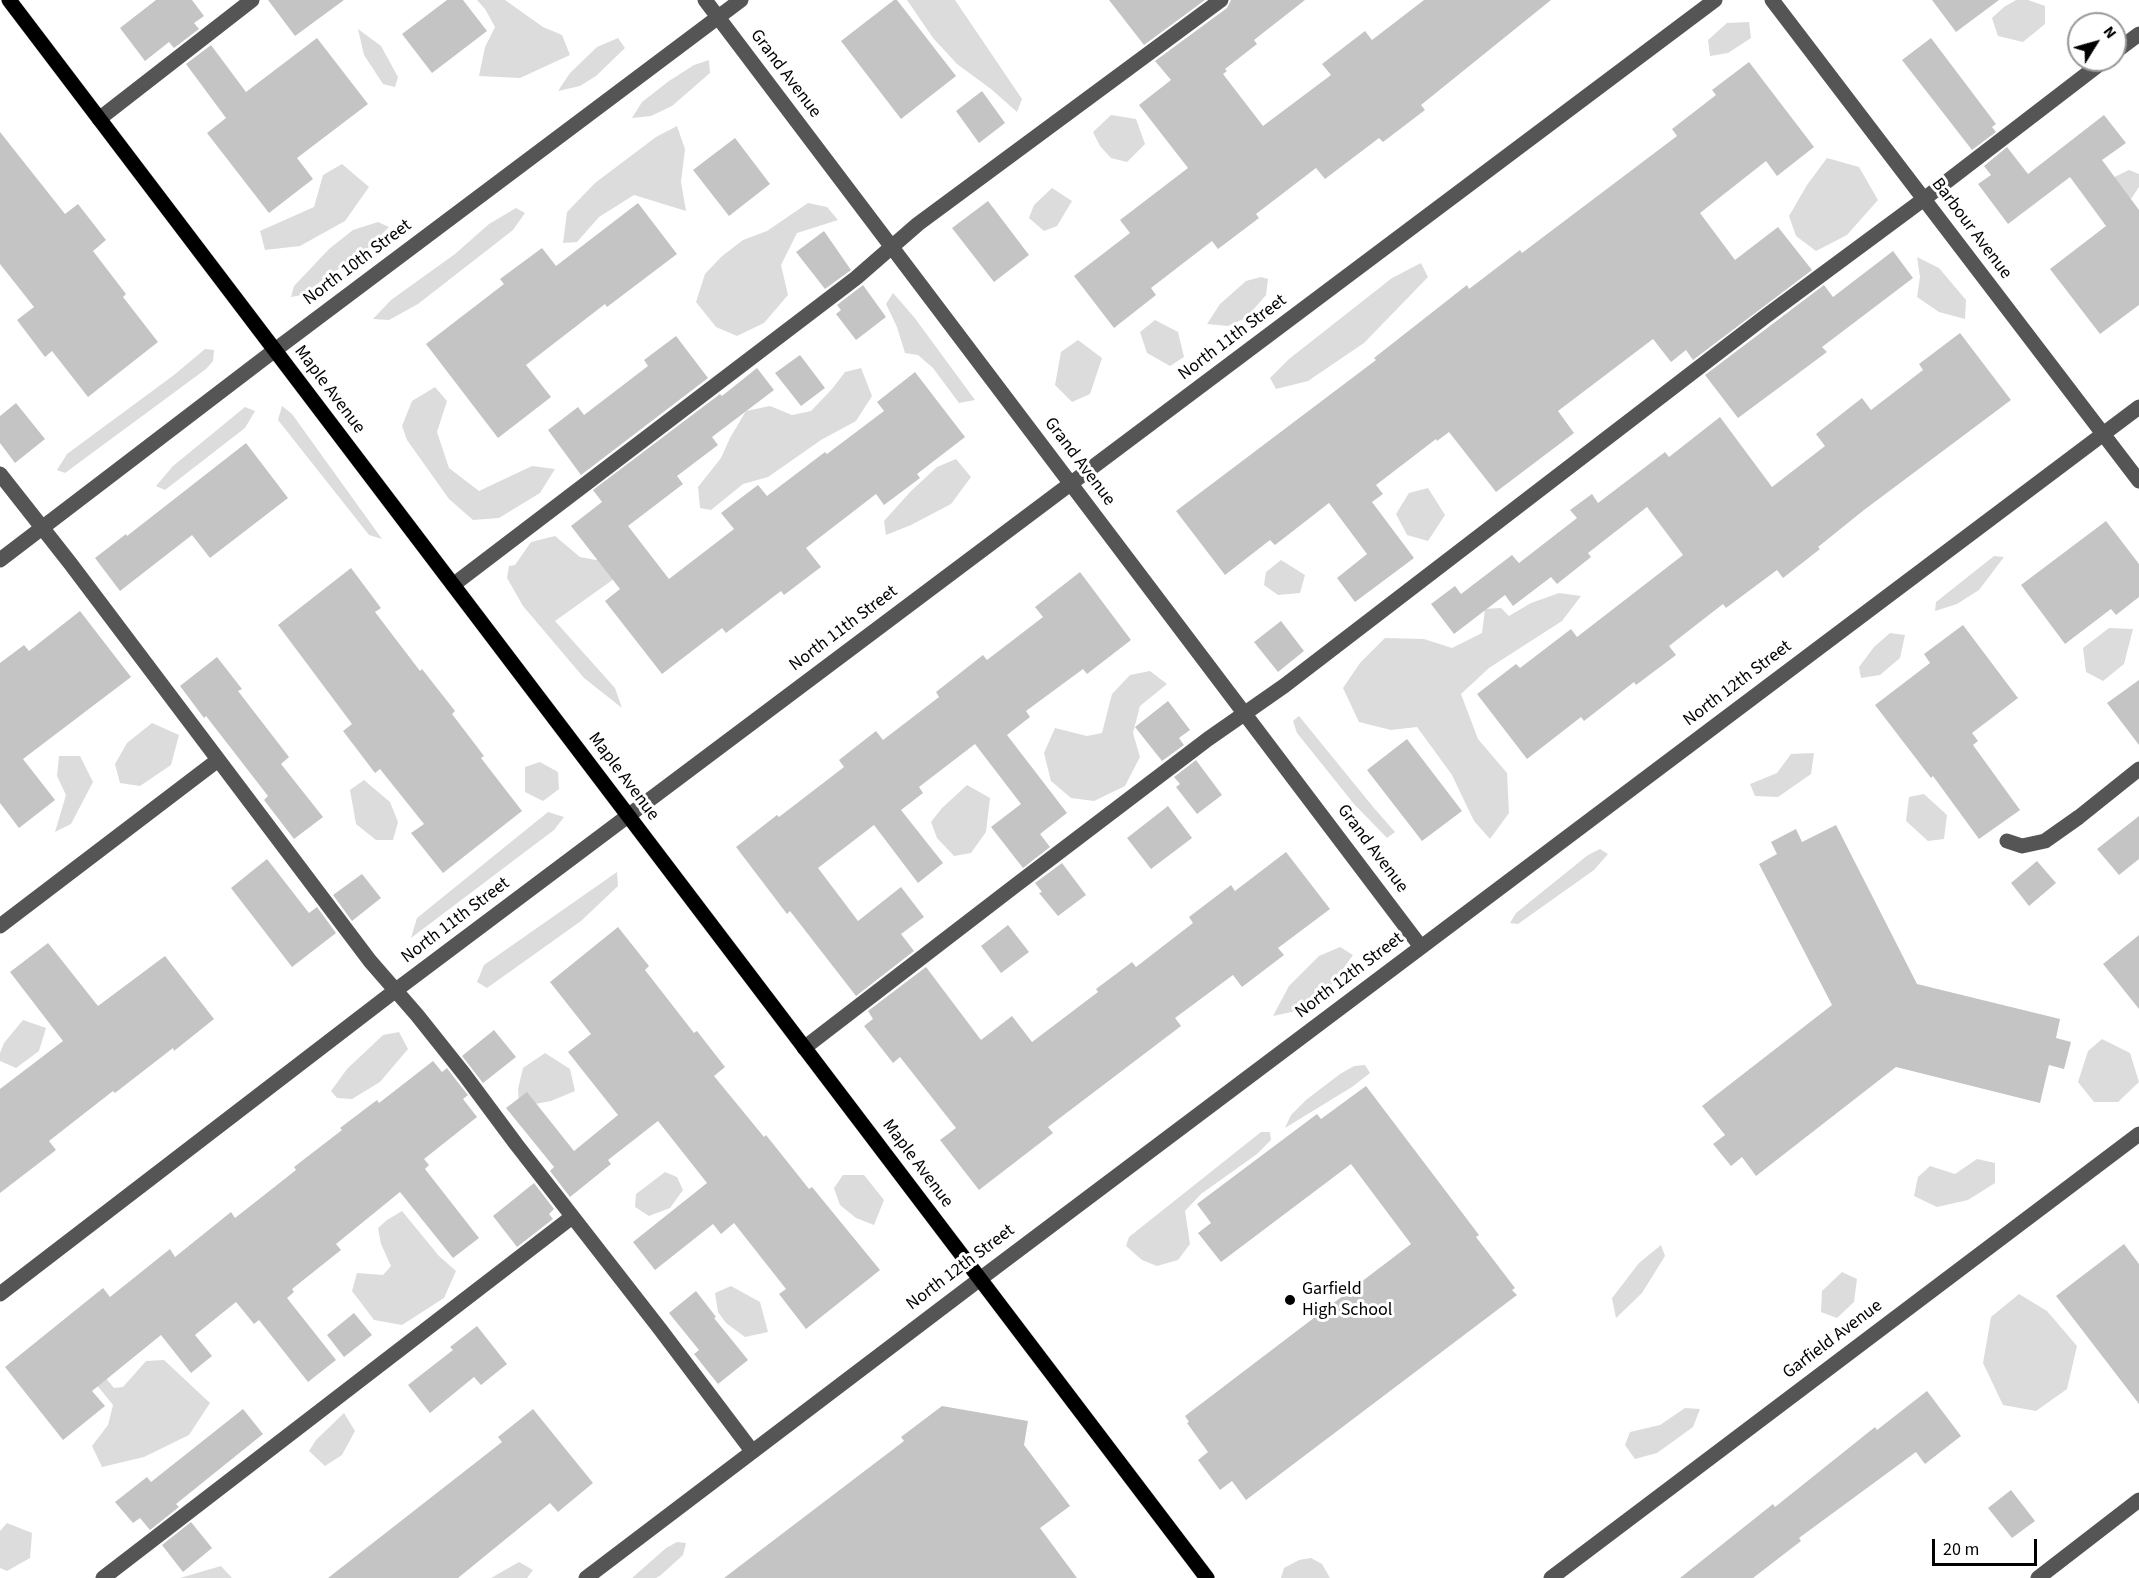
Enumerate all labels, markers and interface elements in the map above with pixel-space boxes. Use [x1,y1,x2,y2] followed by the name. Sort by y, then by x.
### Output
[2067,12,2127,72] north arrow
[2098,21,2122,43] text: N
[745,26,825,122] street label: Grand Avenue
[1926,174,2016,284] street label: Barbour Avenue
[300,215,416,311] street label: North 10th Street
[1175,290,1291,386] street label: North 11th Street
[289,342,369,438] street label: Maple Avenue
[1039,414,1119,510] street label: Grand Avenue
[786,581,902,677] street label: North 11th Street
[1680,636,1796,732] street label: North 12th Street
[583,729,663,825] street label: Maple Avenue
[1332,801,1412,897] street label: Grand Avenue
[398,873,514,969] street label: North 11th Street
[1292,928,1408,1024] street label: North 12th Street
[877,1116,957,1212] street label: Maple Avenue
[903,1220,1019,1316] street label: North 12th Street
[1302,1279,1392,1322] place label: Garfield High School
[1283,1293,1297,1307] marker: Garfield High School
[1779,1296,1887,1384] street label: Garfield Avenue
[1935,1527,2040,1565] scale bar
[1943,1537,1979,1562] text: 20 m

